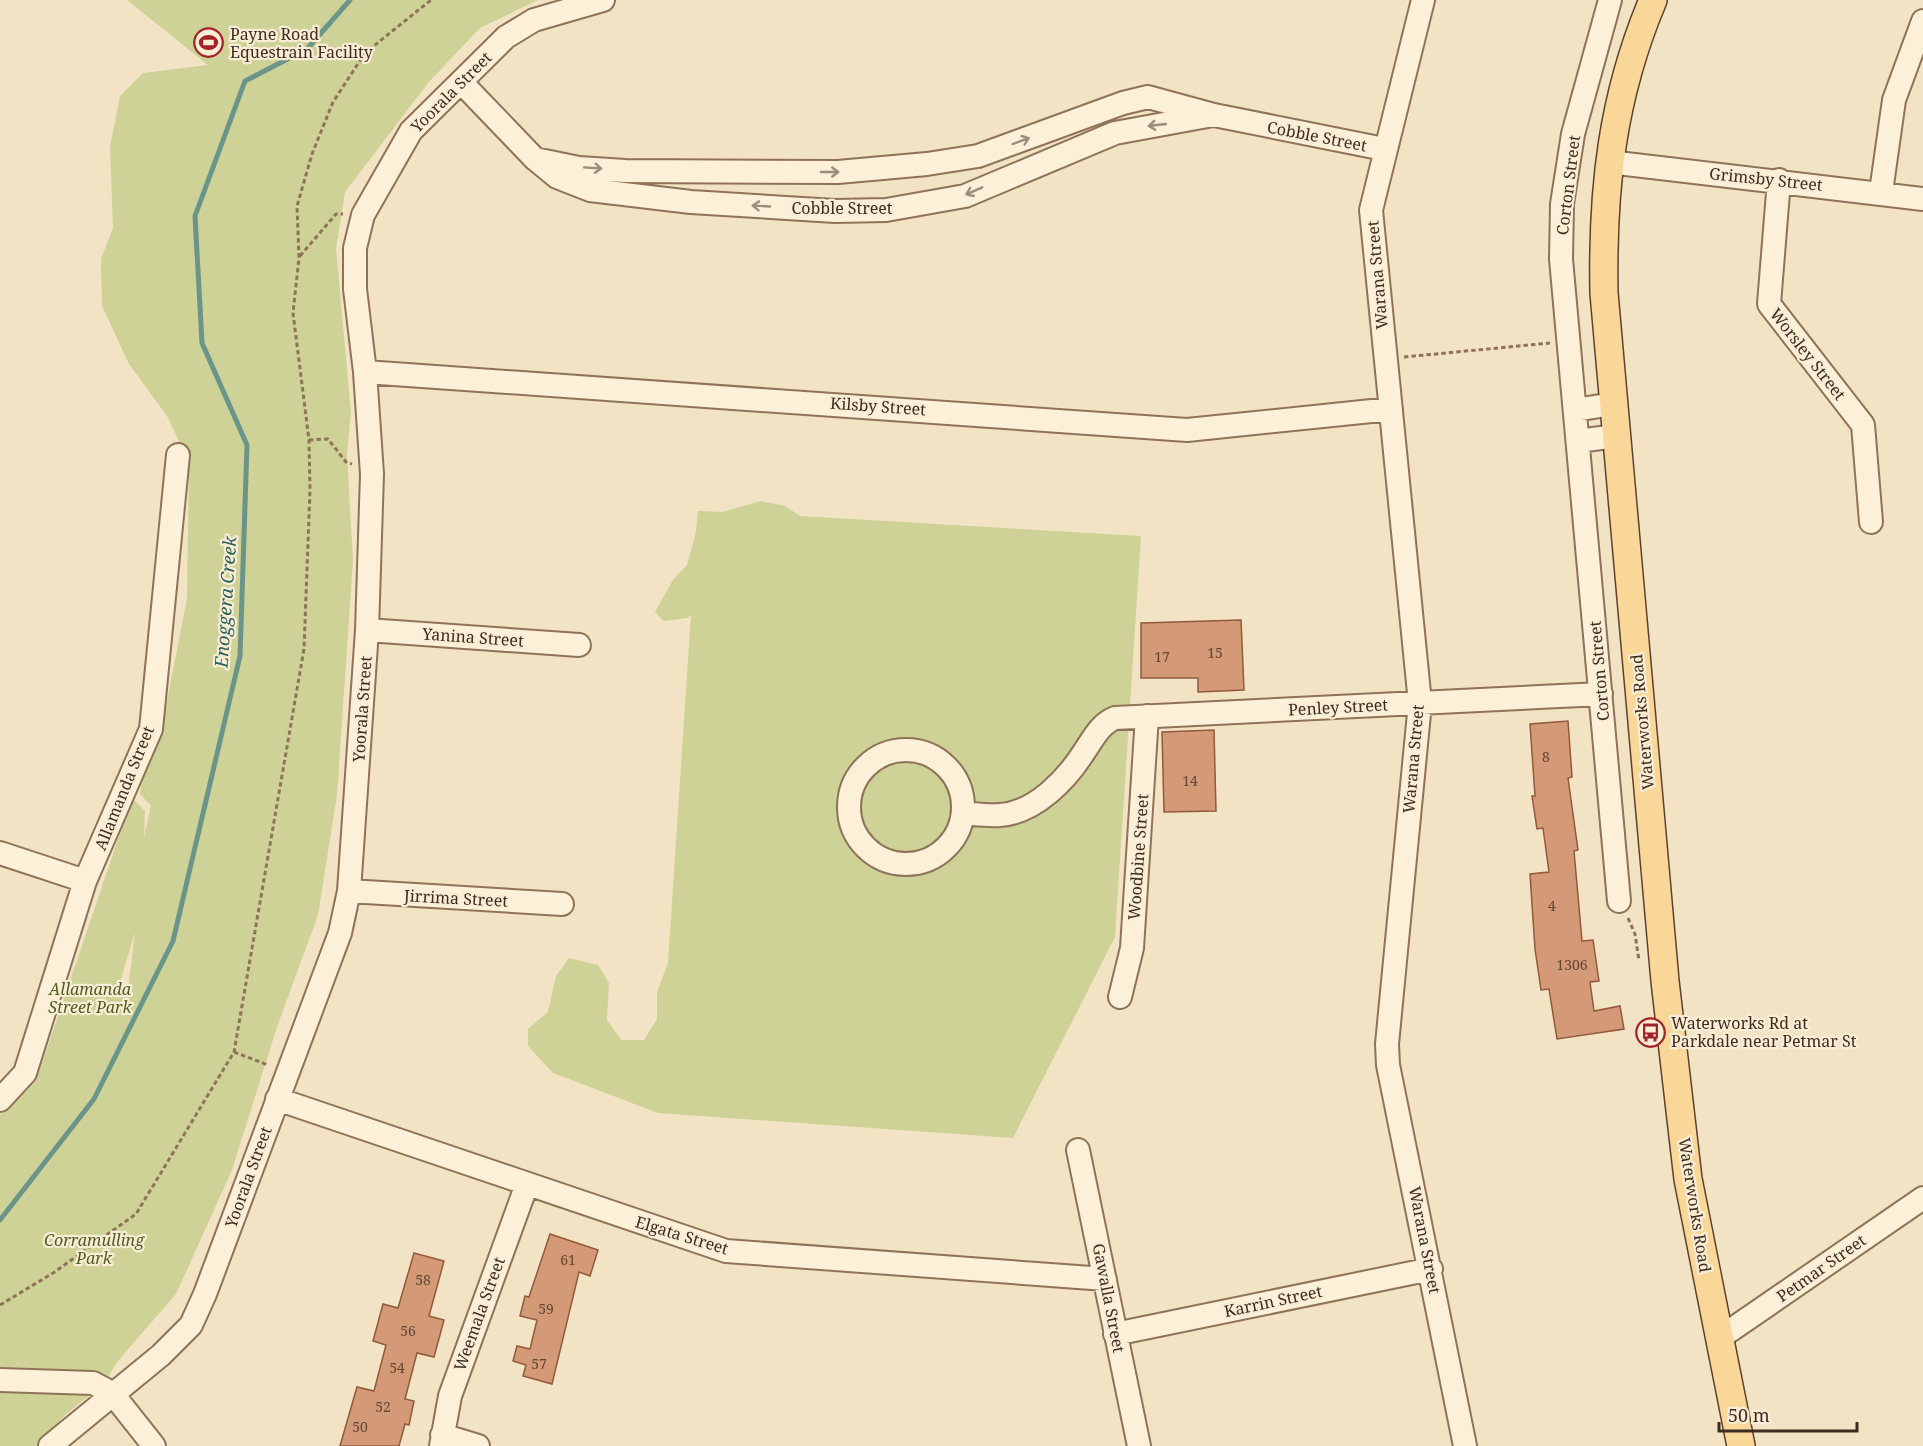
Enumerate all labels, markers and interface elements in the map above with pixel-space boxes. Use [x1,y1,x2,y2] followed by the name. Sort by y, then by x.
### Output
[230,23,374,63] place label: Payne Road Equestrain Facility
[193,27,225,59] sports icon: Payne Road Equestrain Facility
[405,46,497,138] street label: Yoorala Street
[1265,116,1369,157] street label: Cobble Street
[1147,120,1167,131] one-way arrow
[1551,133,1585,236] street label: Corton Street
[1011,134,1030,145] one-way arrow
[1708,162,1824,196] street label: Grimsby Street
[583,163,603,174] one-way arrow
[819,166,839,177] one-way arrow
[966,186,984,198] one-way arrow
[791,197,893,219] street label: Cobble Street
[751,201,771,212] one-way arrow
[1361,219,1393,330] street label: Warana Street
[1765,303,1851,405] street label: Worsley Street
[829,392,927,420] street label: Kilsby Street
[208,535,242,670] water label: Enoggera Creek
[1584,620,1614,722] street label: Corton Street
[421,622,525,652] street label: Yanina Street
[1207,643,1223,662] house number: 15
[1154,647,1170,666] house number: 17
[1625,653,1659,791] street label: Waterworks Road
[347,655,377,764] street label: Yoorala Street
[1288,693,1389,721] street label: Penley Street
[1397,703,1429,814] street label: Warana Street
[89,722,159,853] street label: Allamanda Street
[1542,747,1550,766] house number: 8
[1182,771,1198,790] house number: 14
[1123,793,1153,921] street label: Woodbine Street
[403,884,509,912] street label: Jirrima Street
[1548,896,1556,915] house number: 4
[1556,955,1588,974] house number: 1306
[48,978,133,1018] park label: Allamanda Street Park
[1671,1012,1857,1052] place label: Waterworks Rd at Parkdale near Petmar St
[1634,1016,1666,1048] bus stop icon: Waterworks Rd at Parkdale near Petmar St
[219,1123,277,1232] street label: Yoorala Street
[1673,1136,1717,1274] street label: Waterworks Road
[1404,1184,1446,1296] street label: Warana Street
[633,1210,731,1260] street label: Elgata Street
[44,1229,145,1269] park label: Corramulling Park
[1772,1229,1870,1307] street label: Petmar Street
[1088,1241,1130,1355] street label: Gawalla Street
[560,1250,576,1269] house number: 61
[448,1254,510,1374] street label: Weemala Street
[415,1270,431,1289] house number: 58
[1222,1280,1324,1322] street label: Karrin Street
[538,1299,554,1318] house number: 59
[400,1321,416,1340] house number: 56
[531,1354,547,1373] house number: 57
[389,1358,405,1377] house number: 54
[1719,1395,1857,1433] scale bar
[375,1397,391,1416] house number: 52
[1728,1403,1770,1427] text: 50 m
[352,1417,368,1436] house number: 50

